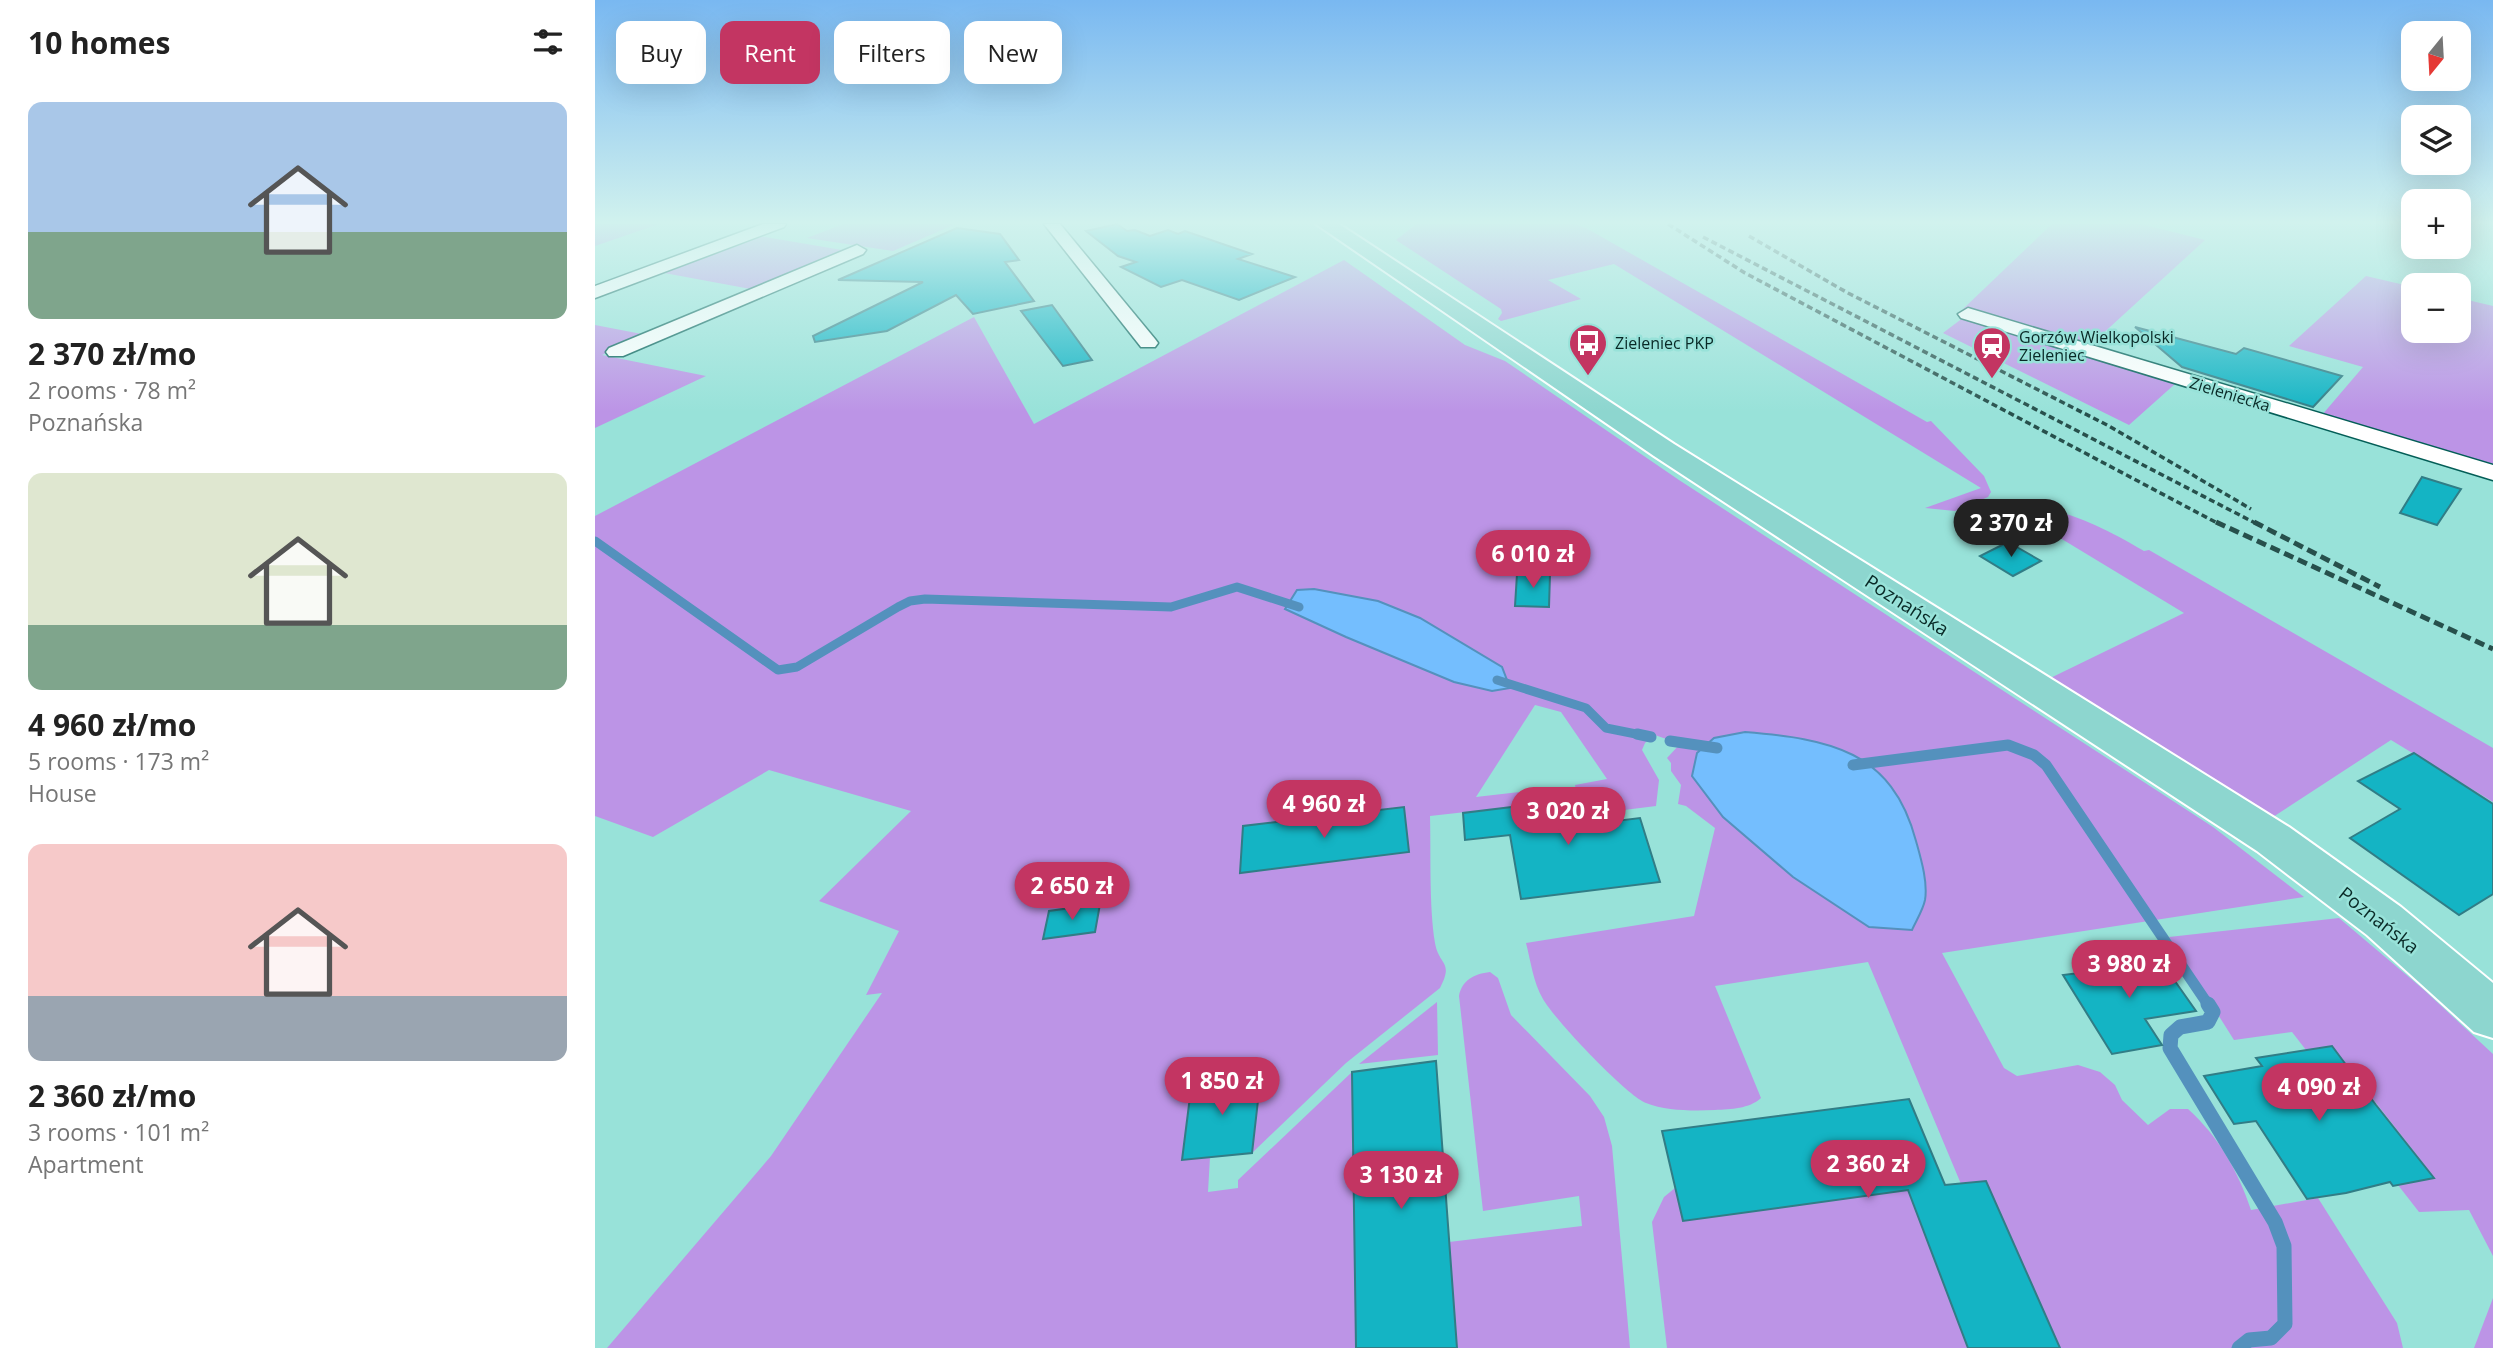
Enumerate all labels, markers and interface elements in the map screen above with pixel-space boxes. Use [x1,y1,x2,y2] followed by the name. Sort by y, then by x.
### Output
[616,21,706,84] chip: Buy
[720,21,820,84] chip: Rent
[834,21,950,84] chip: Filters
[964,21,1062,84] chip: New
[2401,21,2471,91] north arrow
[2401,21,2471,343] map controls
[28,22,171,63] text: 10 homes
[529,23,567,61] icon: filters
[2401,105,2471,175] button: layers
[235,147,361,273] icon: home
[2401,189,2471,259] button: +
[2401,273,2471,343] button: −
[1567,322,1609,377] bus stop icon: Zieleniec PKP
[1971,325,2013,380] station icon: Gorzów Wielkopolski Zieleniec
[2019,326,2174,366] place label: Gorzów Wielkopolski Zieleniec
[1615,332,1714,354] place label: Zieleniec PKP
[28,333,196,374] text: 2 370 zł/mo
[2187,371,2273,417] street label: Zieleniecka
[28,374,196,406] text: 2 rooms · 78 m²
[28,406,143,438] text: Poznańska
[1939,500,2083,559] pin: 2 370 zł
[1970,506,2052,538] text: 2 370 zł
[235,518,361,644] icon: home
[1461,530,1605,590] pin: 6 010 zł
[1492,537,1574,569] text: 6 010 zł
[1860,568,1954,642] street label: Poznańska
[28,704,196,745] text: 4 960 zł/mo
[28,745,209,777] text: 5 rooms · 173 m²
[28,777,97,809] text: House
[1252,780,1396,840] pin: 4 960 zł
[1283,787,1365,819] text: 4 960 zł
[1496,788,1640,847] pin: 3 020 zł
[1527,794,1609,826] text: 3 020 zł
[1000,862,1144,922] pin: 2 650 zł
[1031,869,1113,901] text: 2 650 zł
[2333,880,2425,960] street label: Poznańska
[235,889,361,1015] icon: home
[2057,940,2201,1000] pin: 3 980 zł
[2088,947,2170,979] text: 3 980 zł
[1150,1058,1294,1117] pin: 1 850 zł
[1181,1064,1263,1096] text: 1 850 zł
[2247,1064,2391,1123] pin: 4 090 zł
[2278,1070,2360,1102] text: 4 090 zł
[28,1075,196,1116] text: 2 360 zł/mo
[28,1116,209,1148] text: 3 rooms · 101 m²
[1796,1140,1940,1200] pin: 2 360 zł
[1827,1147,1909,1179] text: 2 360 zł
[28,1148,144,1180] text: Apartment
[1329,1152,1473,1211] pin: 3 130 zł
[1360,1158,1442,1190] text: 3 130 zł

